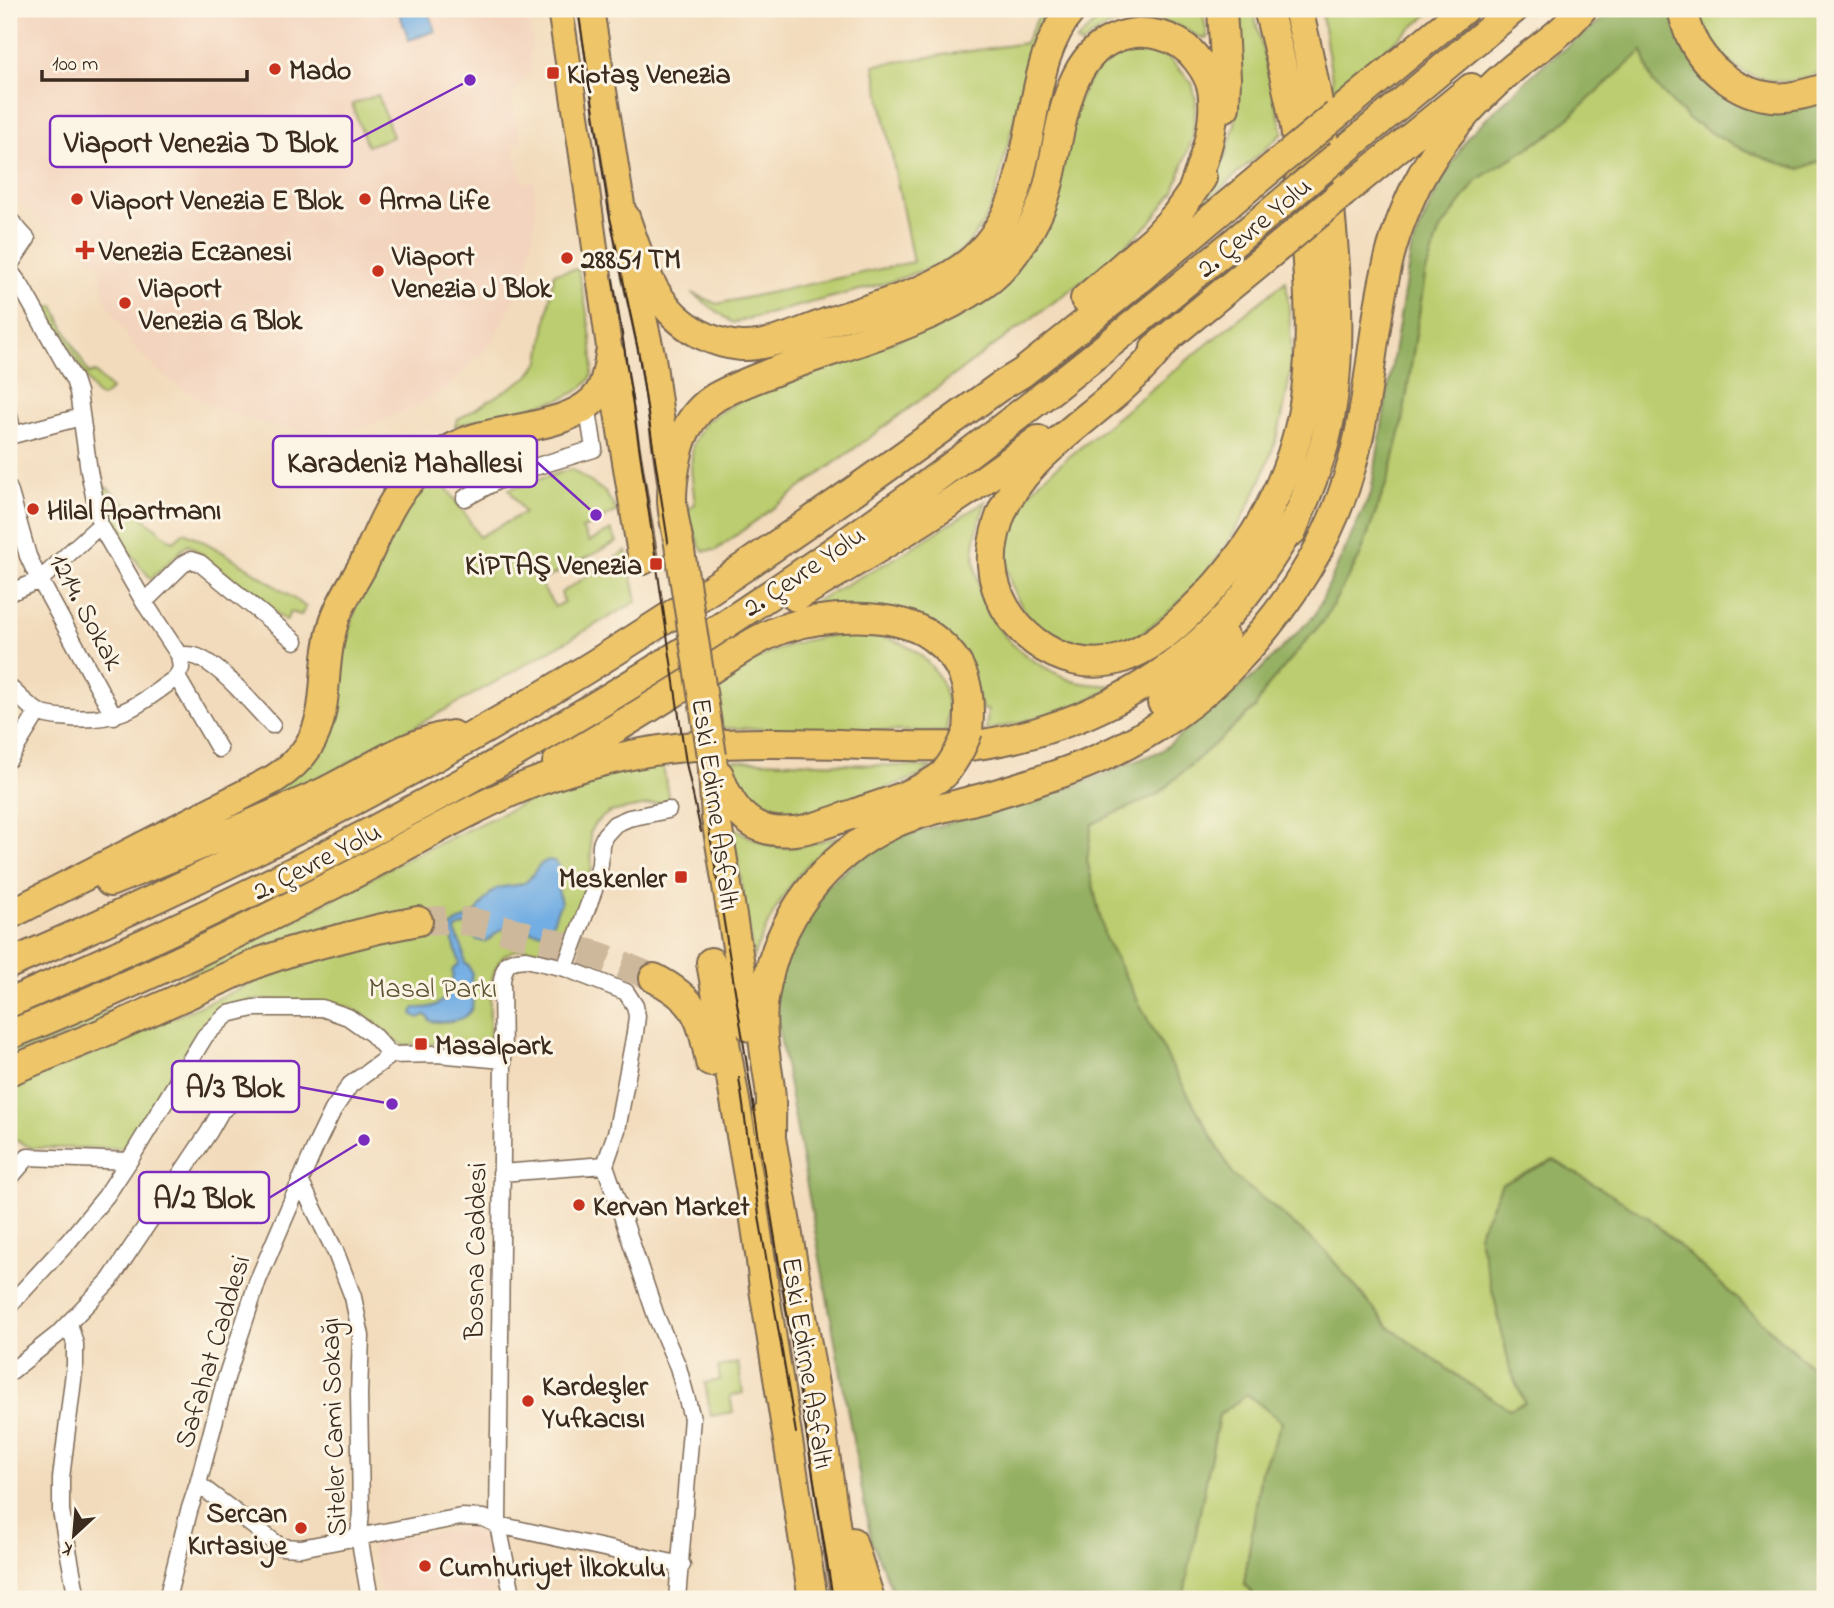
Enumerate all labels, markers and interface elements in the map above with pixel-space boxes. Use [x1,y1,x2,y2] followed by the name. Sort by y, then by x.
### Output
[42,38,247,82] scale bar
[52,50,98,80] text: 100 m
[289,52,351,93] place label: Mado
[567,56,731,97] place label: Kiptaş Venezia
[267,61,283,77] marker: Mado
[545,65,561,81] marker: Kiptaş Venezia
[50,116,352,167] callout: Viaport Venezia D Blok
[63,123,339,167] text: Viaport Venezia D Blok
[1188,168,1322,289] street label: 2. Çevre Yolu
[90,182,344,223] place label: Viaport Venezia E Blok
[379,182,491,223] place label: Arma Life
[69,191,85,207] marker: Viaport Venezia E Blok
[357,191,373,207] marker: Arma Life
[98,233,292,274] place label: Venezia Eczanesi
[391,238,552,311] place label: Viaport Venezia J Blok
[580,241,681,282] place label: 28851 TM
[77,242,93,258] marker: Venezia Eczanesi
[559,250,575,266] marker: 28851 TM
[370,263,386,279] marker: Viaport Venezia J Blok
[138,270,303,343] place label: Viaport Venezia G Blok
[117,295,133,311] marker: Viaport Venezia G Blok
[273,436,537,487] callout: Karadeniz Mahallesi
[287,443,523,487] text: Karadeniz Mahallesi
[47,492,221,533] place label: Hilal Apartmanı
[25,501,41,517] marker: Hilal Apartmanı
[735,517,874,629] street label: 2. Çevre Yolu
[37,547,133,679] street label: 1214. Sokak
[465,547,642,588] place label: KİPTAŞ Venezia
[648,556,664,572] marker: KİPTAŞ Venezia
[678,696,749,913] street label: Eski Edirne Asfaltı
[246,813,389,913] street label: 2. Çevre Yolu
[559,860,668,901] place label: Meskenler
[673,869,689,885] marker: Meskenler
[369,970,497,1011] park label: Masal Parkı
[435,1027,553,1068] place label: Masalpark
[413,1036,429,1052] marker: Masalpark
[172,1061,299,1112] callout: A/3 Blok
[186,1068,285,1112] text: A/3 Blok
[455,1162,500,1341] street label: Bosna Caddesi
[139,1172,269,1223] callout: A/2 Blok
[153,1179,256,1223] text: A/2 Blok
[593,1188,750,1229] place label: Kervan Market
[571,1197,587,1213] marker: Kervan Market
[166,1250,263,1454] street label: Safahat Caddesi
[769,1255,843,1472] street label: Eski Edirne Asfaltı
[311,1317,360,1537] street label: Siteler Cami Sokağı
[541,1368,649,1441] place label: Kardeşler Yufkacısı
[520,1393,536,1409] marker: Kardeşler Yufkacısı
[188,1495,288,1568] place label: Sercan Kırtasiye
[38,1500,108,1570] north arrow
[293,1520,309,1536] marker: Sercan Kırtasiye
[57,1534,78,1562] text: K
[439,1549,666,1590] place label: Cumhuriyet İlkokulu
[417,1558,433,1574] marker: Cumhuriyet İlkokulu

